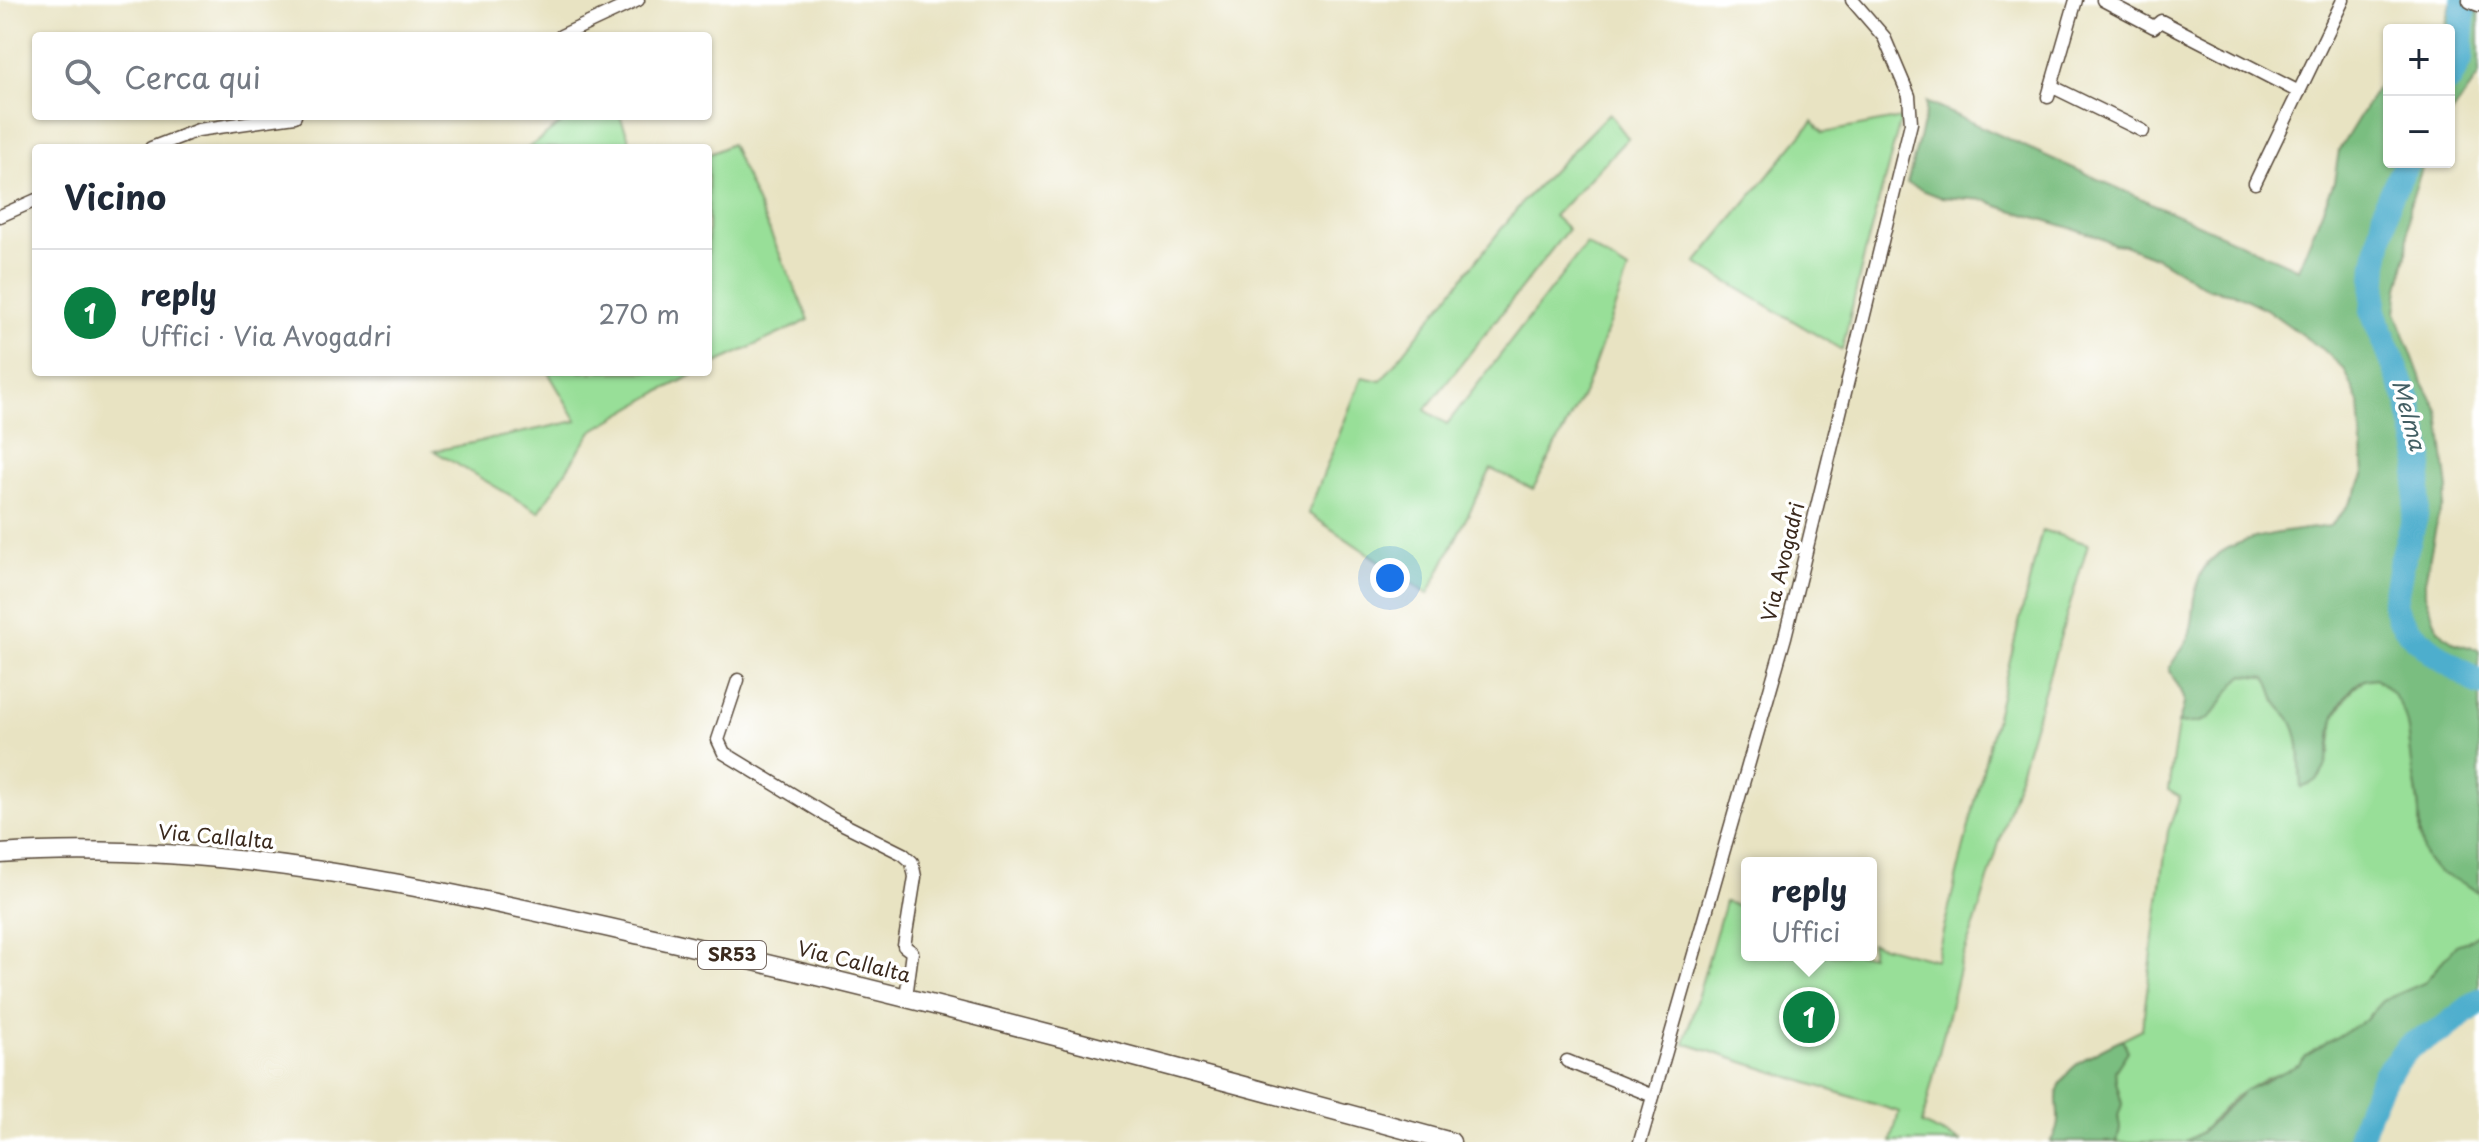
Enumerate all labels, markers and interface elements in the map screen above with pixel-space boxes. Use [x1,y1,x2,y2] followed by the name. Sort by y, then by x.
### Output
[2383,24,2455,168] map controls
[2383,24,2455,96] button: +
[32,32,712,120] search box
[60,54,104,98] icon: search
[124,54,261,99] text: Cerca qui
[2383,96,2455,168] button: −
[64,170,166,222] text: Vicino
[140,271,217,316] text: reply
[84,294,96,333] text: 1
[599,294,680,333] text: 270 m
[140,316,392,355] text: Uffici · Via Avogadri
[2385,376,2436,455] water label: Melma
[1753,499,1811,625] street label: Via Avogadri
[1370,558,1410,598] your location
[157,816,276,856] street label: Via Callalta
[1741,857,1877,961] popup
[1771,867,1847,912] text: reply
[1771,912,1841,951] text: Uffici
[794,932,915,990] street label: Via Callalta
[698,941,766,969] road number: SR53
[1783,987,1835,1047] pin: 1

